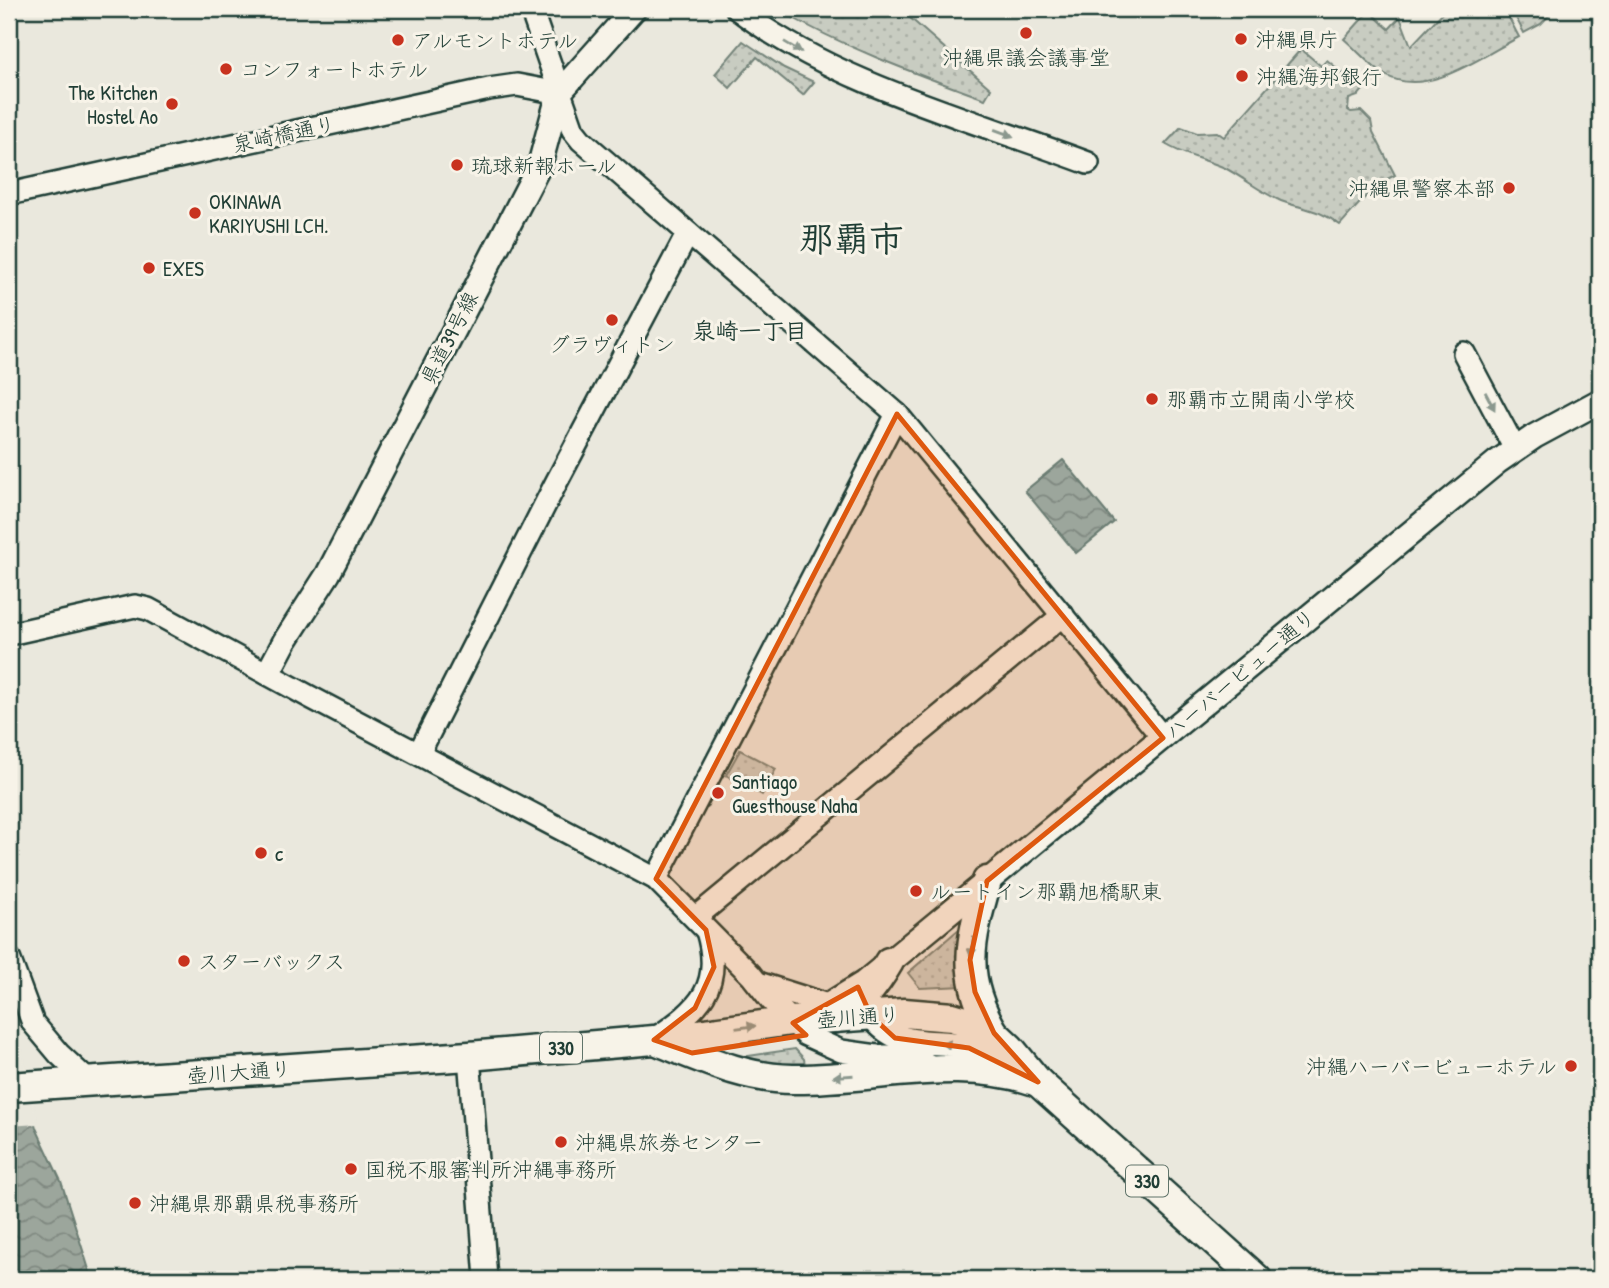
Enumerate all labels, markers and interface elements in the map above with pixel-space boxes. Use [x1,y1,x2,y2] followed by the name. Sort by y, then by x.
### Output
[1018,25,1034,41] marker: 沖縄県議会議事堂
[1255,25,1339,54] place label: 沖縄県庁
[412,26,578,55] place label: アルモントホテル
[1233,31,1249,47] marker: 沖縄県庁
[390,32,406,48] marker: アルモントホテル
[784,41,803,54] one-way arrow
[942,43,1110,72] place label: 沖縄県議会議事堂
[240,55,428,84] place label: コンフォートホテル
[218,61,234,77] marker: コンフォートホテル
[1256,62,1382,91] place label: 沖縄海邦銀行
[1234,68,1250,84] marker: 沖縄海邦銀行
[68,78,158,131] place label: The Kitchen Hostel Ao
[164,96,180,112] marker: The Kitchen Hostel Ao
[230,109,338,159] street label: 泉崎橋通り
[994,127,1015,138] one-way arrow
[471,151,617,180] place label: 琉球新報ホール
[449,157,465,173] marker: 琉球新報ホール
[1348,174,1495,203] place label: 沖縄県警察本部
[1501,180,1517,196] marker: 沖縄県警察本部
[209,187,328,240] place label: OKINAWA KARIYUSHI LCH.
[187,205,203,221] marker: OKINAWA KARIYUSHI LCH.
[798,215,904,262] district label: 那覇市
[163,254,204,283] place label: EXES
[141,260,157,276] marker: EXES
[413,286,485,390] street label: 県道39号線
[604,312,620,328] marker: グラヴィトン
[693,315,808,346] district label: 泉崎一丁目
[549,330,675,359] place label: グラヴィトン
[1166,385,1355,414] place label: 那覇市立開南小学校
[1144,391,1160,407] marker: 那覇市立開南小学校
[1484,391,1495,411] one-way arrow
[1158,602,1322,746] street label: ハーバービュー通り
[732,767,858,820] place label: Santiago Guesthouse Naha
[710,785,726,801] marker: Santiago Guesthouse Naha
[275,839,284,868] place label: c
[253,845,269,861] marker: c
[930,877,1162,906] place label: ルートイン那覇旭橋駅東
[908,883,924,899] marker: ルートイン那覇旭橋駅東
[966,936,977,958] one-way arrow
[198,947,345,976] place label: スターバックス
[176,953,192,969] marker: スターバックス
[815,1000,901,1034] street label: 壺川通り
[735,1022,757,1033] one-way arrow
[540,1032,582,1064] road number: 330
[941,1039,963,1050] one-way arrow
[1306,1052,1557,1081] place label: 沖縄ハーバービューホテル
[186,1054,292,1090] street label: 壺川大通り
[1563,1058,1579,1074] marker: 沖縄ハーバービューホテル
[832,1071,854,1082] one-way arrow
[575,1128,763,1157] place label: 沖縄県旅券センター
[553,1134,569,1150] marker: 沖縄県旅券センター
[365,1155,617,1184] place label: 国税不服審判所沖縄事務所
[343,1161,359,1177] marker: 国税不服審判所沖縄事務所
[1126,1166,1168,1196] road number: 330
[149,1189,359,1218] place label: 沖縄県那覇県税事務所
[127,1195,143,1211] marker: 沖縄県那覇県税事務所

